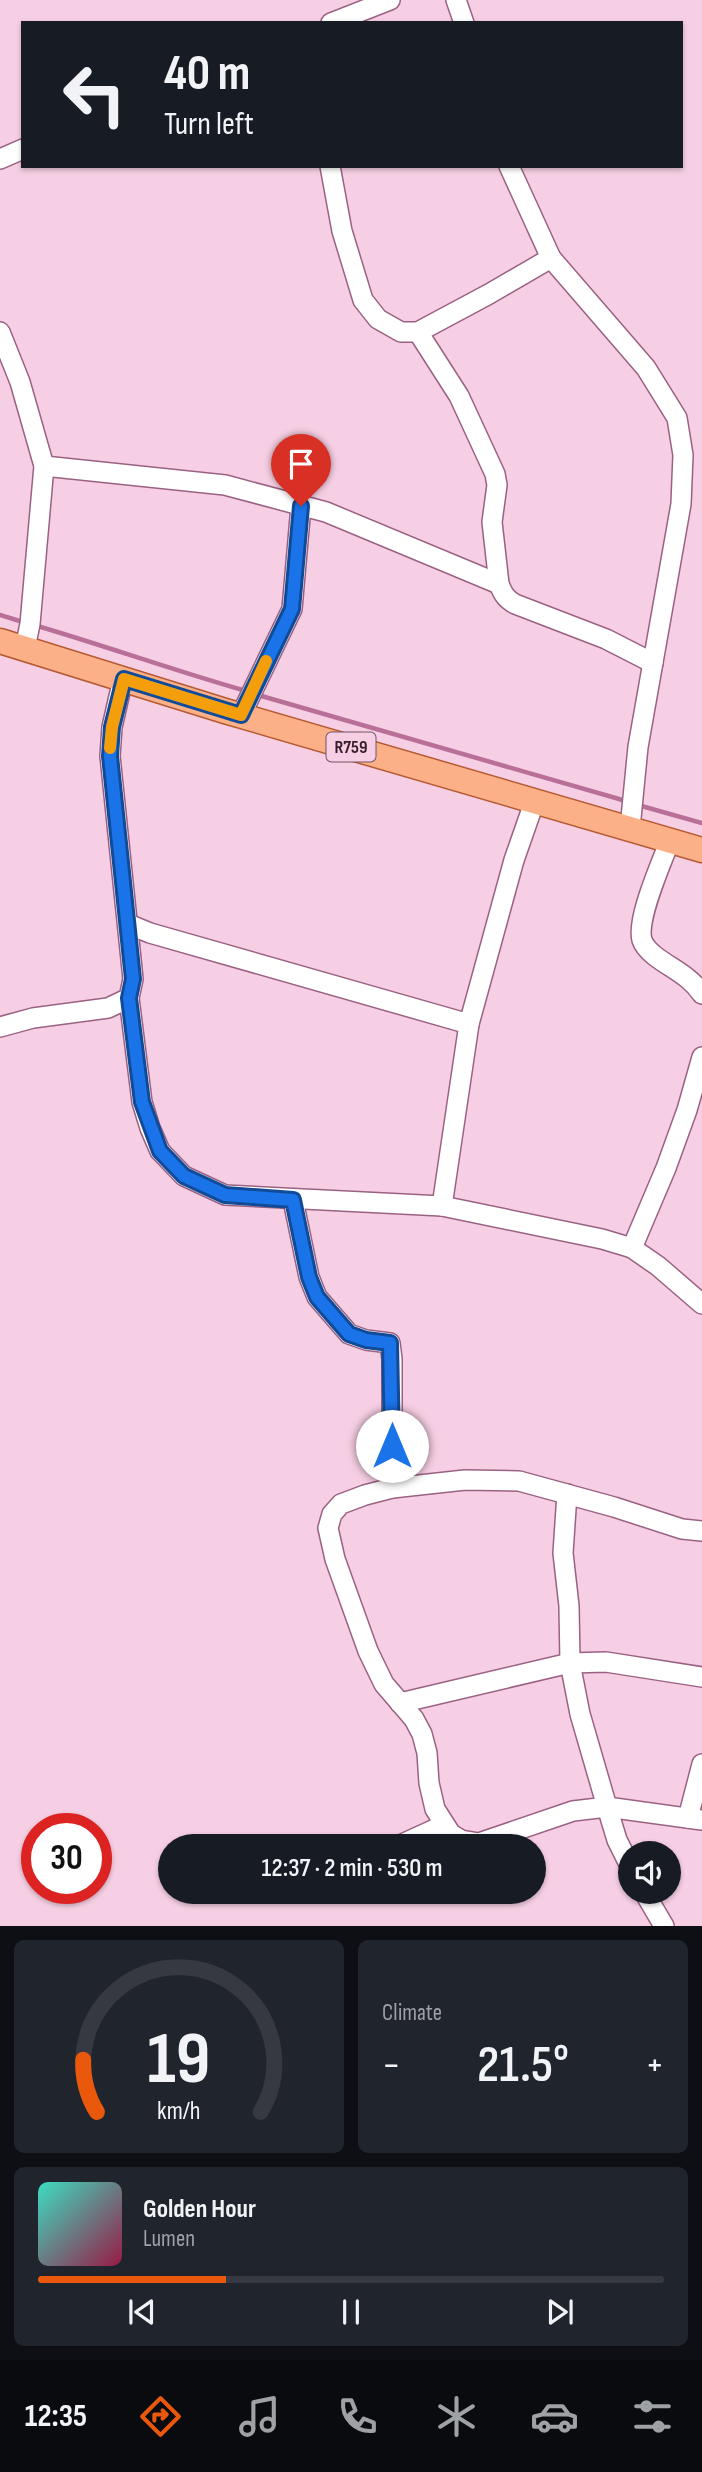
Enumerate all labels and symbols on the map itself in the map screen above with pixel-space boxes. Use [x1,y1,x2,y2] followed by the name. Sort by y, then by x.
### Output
[271,434,331,506] pin
[326,732,376,762] road number: R759
[355,1409,429,1483] position arrow
[21,1813,112,1904] speed limit sign: 30

